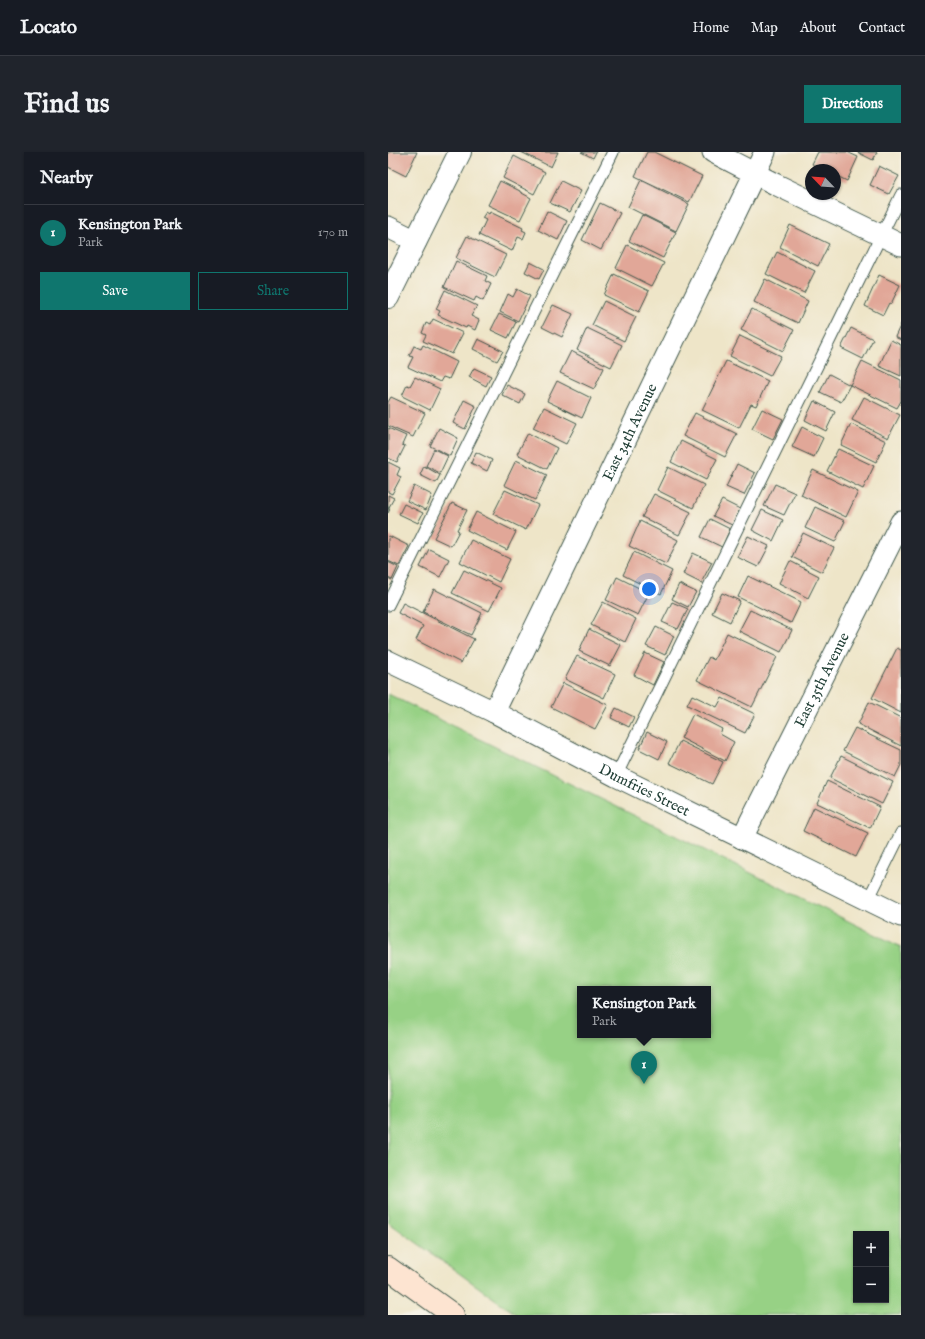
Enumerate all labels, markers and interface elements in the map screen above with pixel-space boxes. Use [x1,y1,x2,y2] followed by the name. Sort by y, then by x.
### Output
[20,16,77,40] text: Locato
[693,19,729,37] text: Home
[751,19,778,37] text: Map
[800,19,836,37] text: About
[858,19,905,37] text: Contact
[804,85,901,123] button: Directions
[24,87,110,122] text: Find us
[805,164,841,200] north arrow
[40,168,93,189] text: Nearby
[78,215,182,234] text: Kensington Park
[51,224,55,241] text: 1
[318,224,348,241] text: 170 m
[78,234,103,251] text: Park
[40,272,190,310] button: Save
[198,272,348,310] button: Share
[598,380,662,484] street label: East 34th Avenue
[639,579,659,599] your location
[790,629,854,731] street label: East 35th Avenue
[595,760,693,821] street label: Dumfries Street
[577,986,711,1038] popup
[592,994,696,1013] text: Kensington Park
[592,1013,617,1030] text: Park
[631,1051,657,1084] pin: 1
[853,1231,889,1303] map controls
[853,1231,889,1267] button: +
[853,1267,889,1303] button: −

